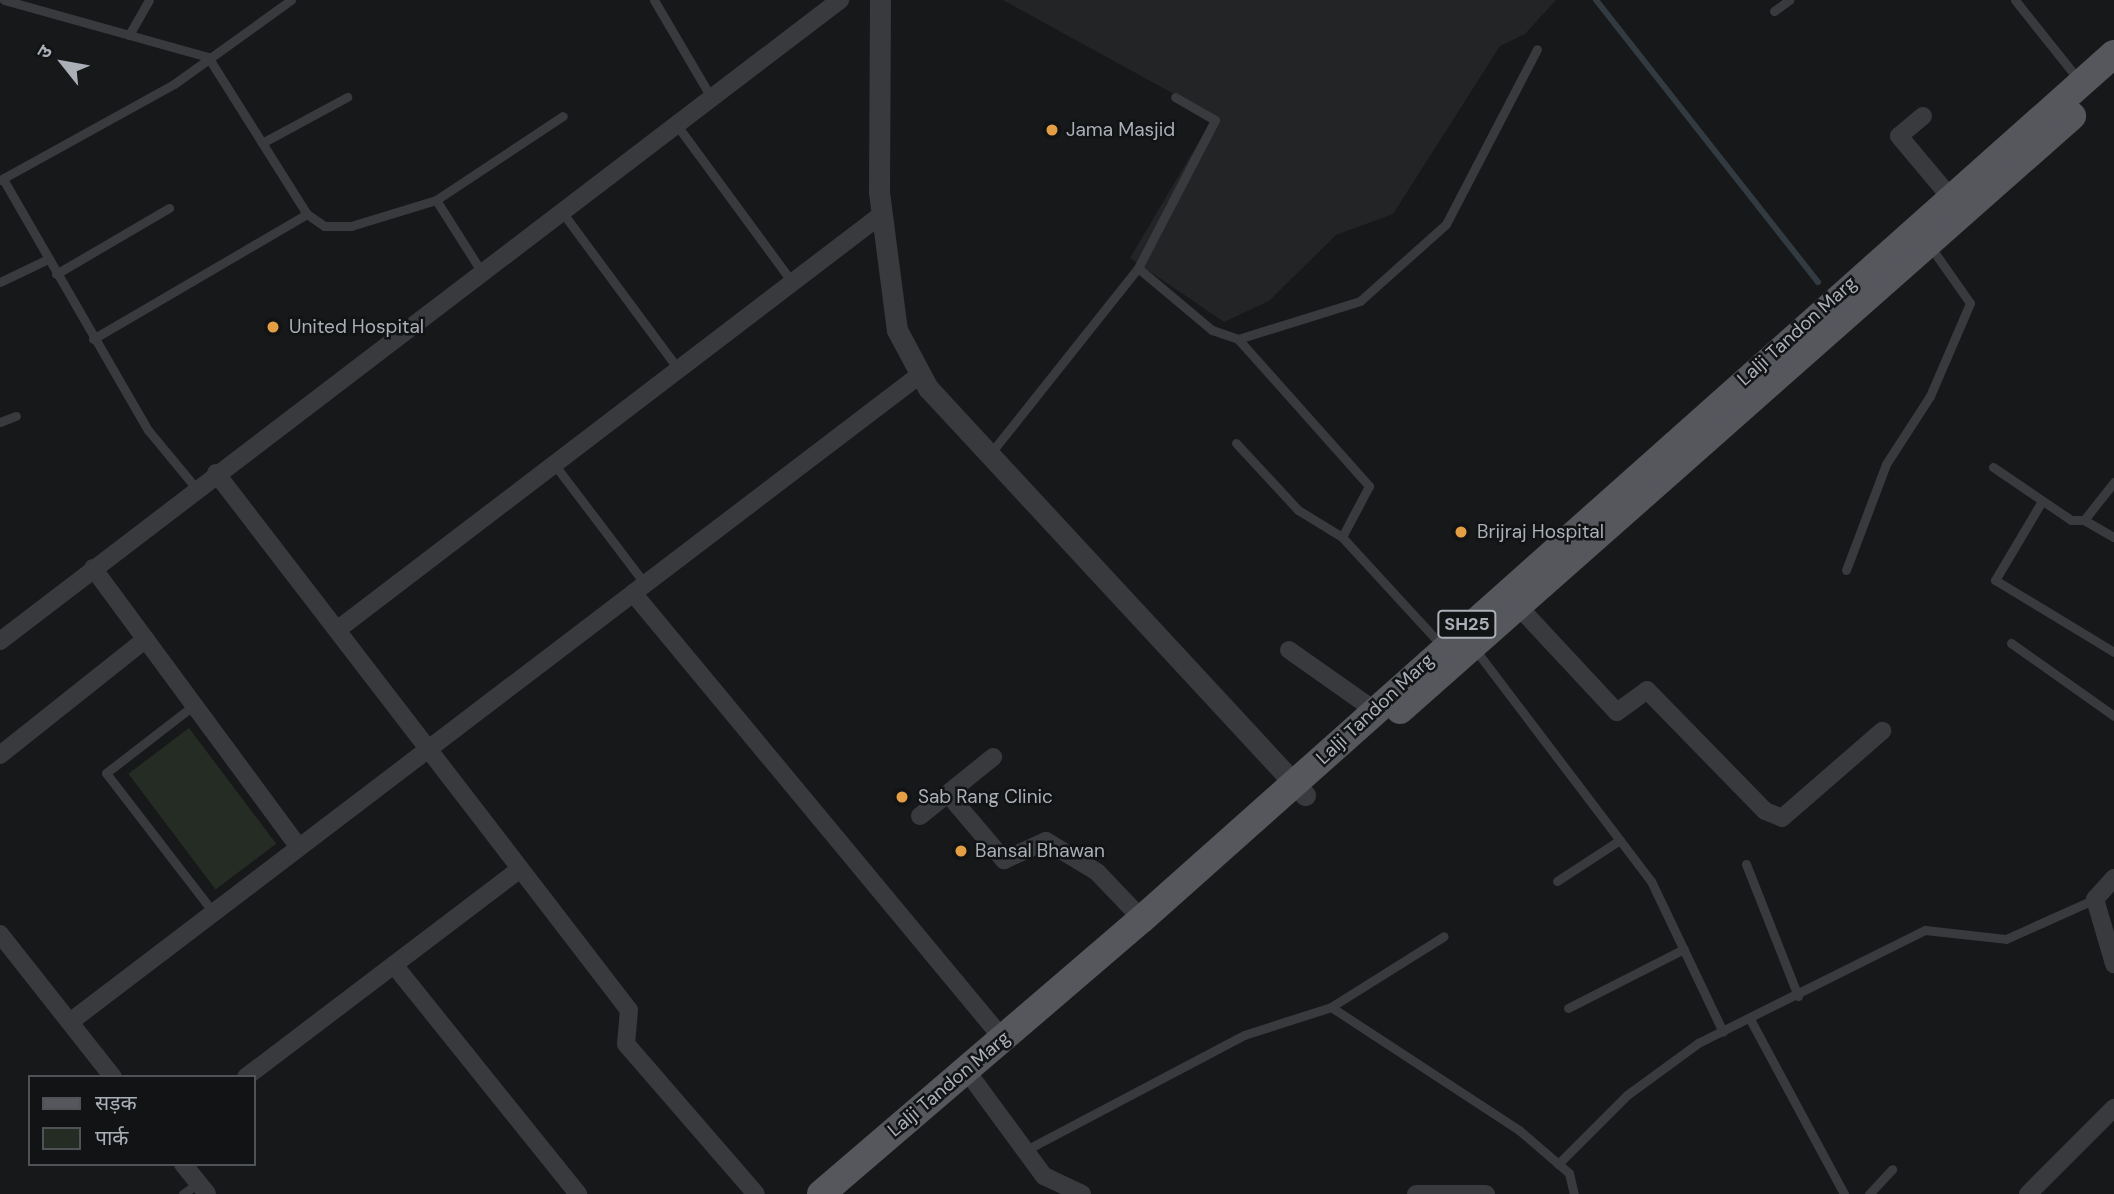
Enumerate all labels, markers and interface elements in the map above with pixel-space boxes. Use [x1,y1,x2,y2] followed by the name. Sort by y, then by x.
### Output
[28,28,98,98] north arrow
[31,41,58,63] text: उ
[1066,119,1175,141] place label: Jama Masjid
[1044,122,1060,138] marker: Jama Masjid
[1733,272,1861,390] street label: Lalji Tandon Marg
[289,316,424,338] place label: United Hospital
[263,317,283,337] marker: United Hospital
[1477,521,1604,543] place label: Brijraj Hospital
[1451,522,1471,542] marker: Brijraj Hospital
[1437,610,1497,638] road number: SH25
[1312,649,1438,769] street label: Lalji Tandon Marg
[918,786,1053,808] place label: Sab Rang Clinic
[892,787,912,807] marker: Sab Rang Clinic
[975,840,1105,862] place label: Bansal Bhawan
[953,843,969,859] marker: Bansal Bhawan
[883,1026,1015,1142] street label: Lalji Tandon Marg
[28,1075,256,1166] legend
[95,1089,137,1117] text: सड़क
[95,1124,129,1152] text: पार्क

